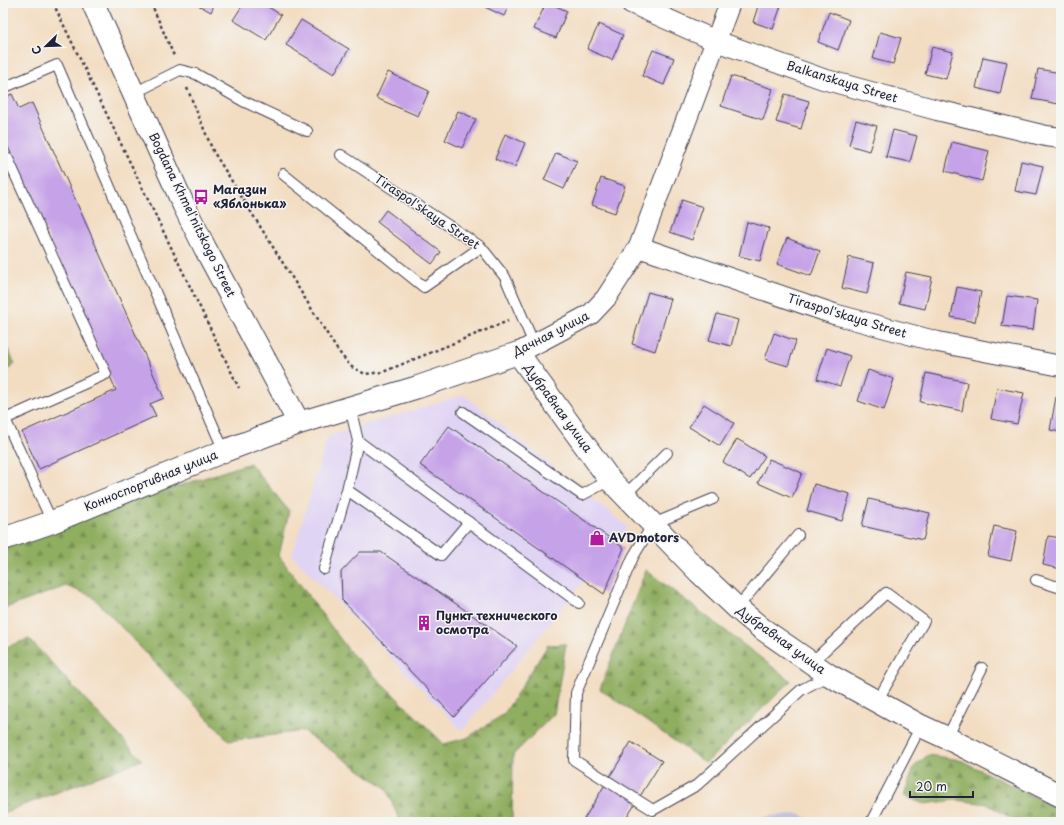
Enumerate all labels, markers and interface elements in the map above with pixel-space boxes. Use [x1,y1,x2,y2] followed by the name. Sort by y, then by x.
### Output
[26,26,66,66] north arrow
[27,43,46,57] text: С
[785,56,900,106] street label: Balkanskaya Street
[145,129,241,300] street label: Bogdana Khmel'nitskogo Street
[371,169,484,253] street label: Tiraspol'skaya Street
[213,180,286,212] place label: Магазин «Яблонька»
[192,188,210,206] bus stop icon: Магазин «Яблонька»
[786,288,909,342] street label: Tiraspol'skaya Street
[508,306,592,361] street label: Дачная улица
[520,358,598,456] street label: Дубравная улица
[81,445,221,515] street label: Конноспортивная улица
[608,528,679,546] place label: AVDmotors
[588,529,606,547] shop icon: AVDmotors
[733,600,830,678] street label: Дубравная улица
[436,606,557,638] place label: Пункт технического осмотра
[415,614,433,632] building icon: Пункт технического осмотра
[910,773,973,799] scale bar
[916,777,947,795] text: 20 m

